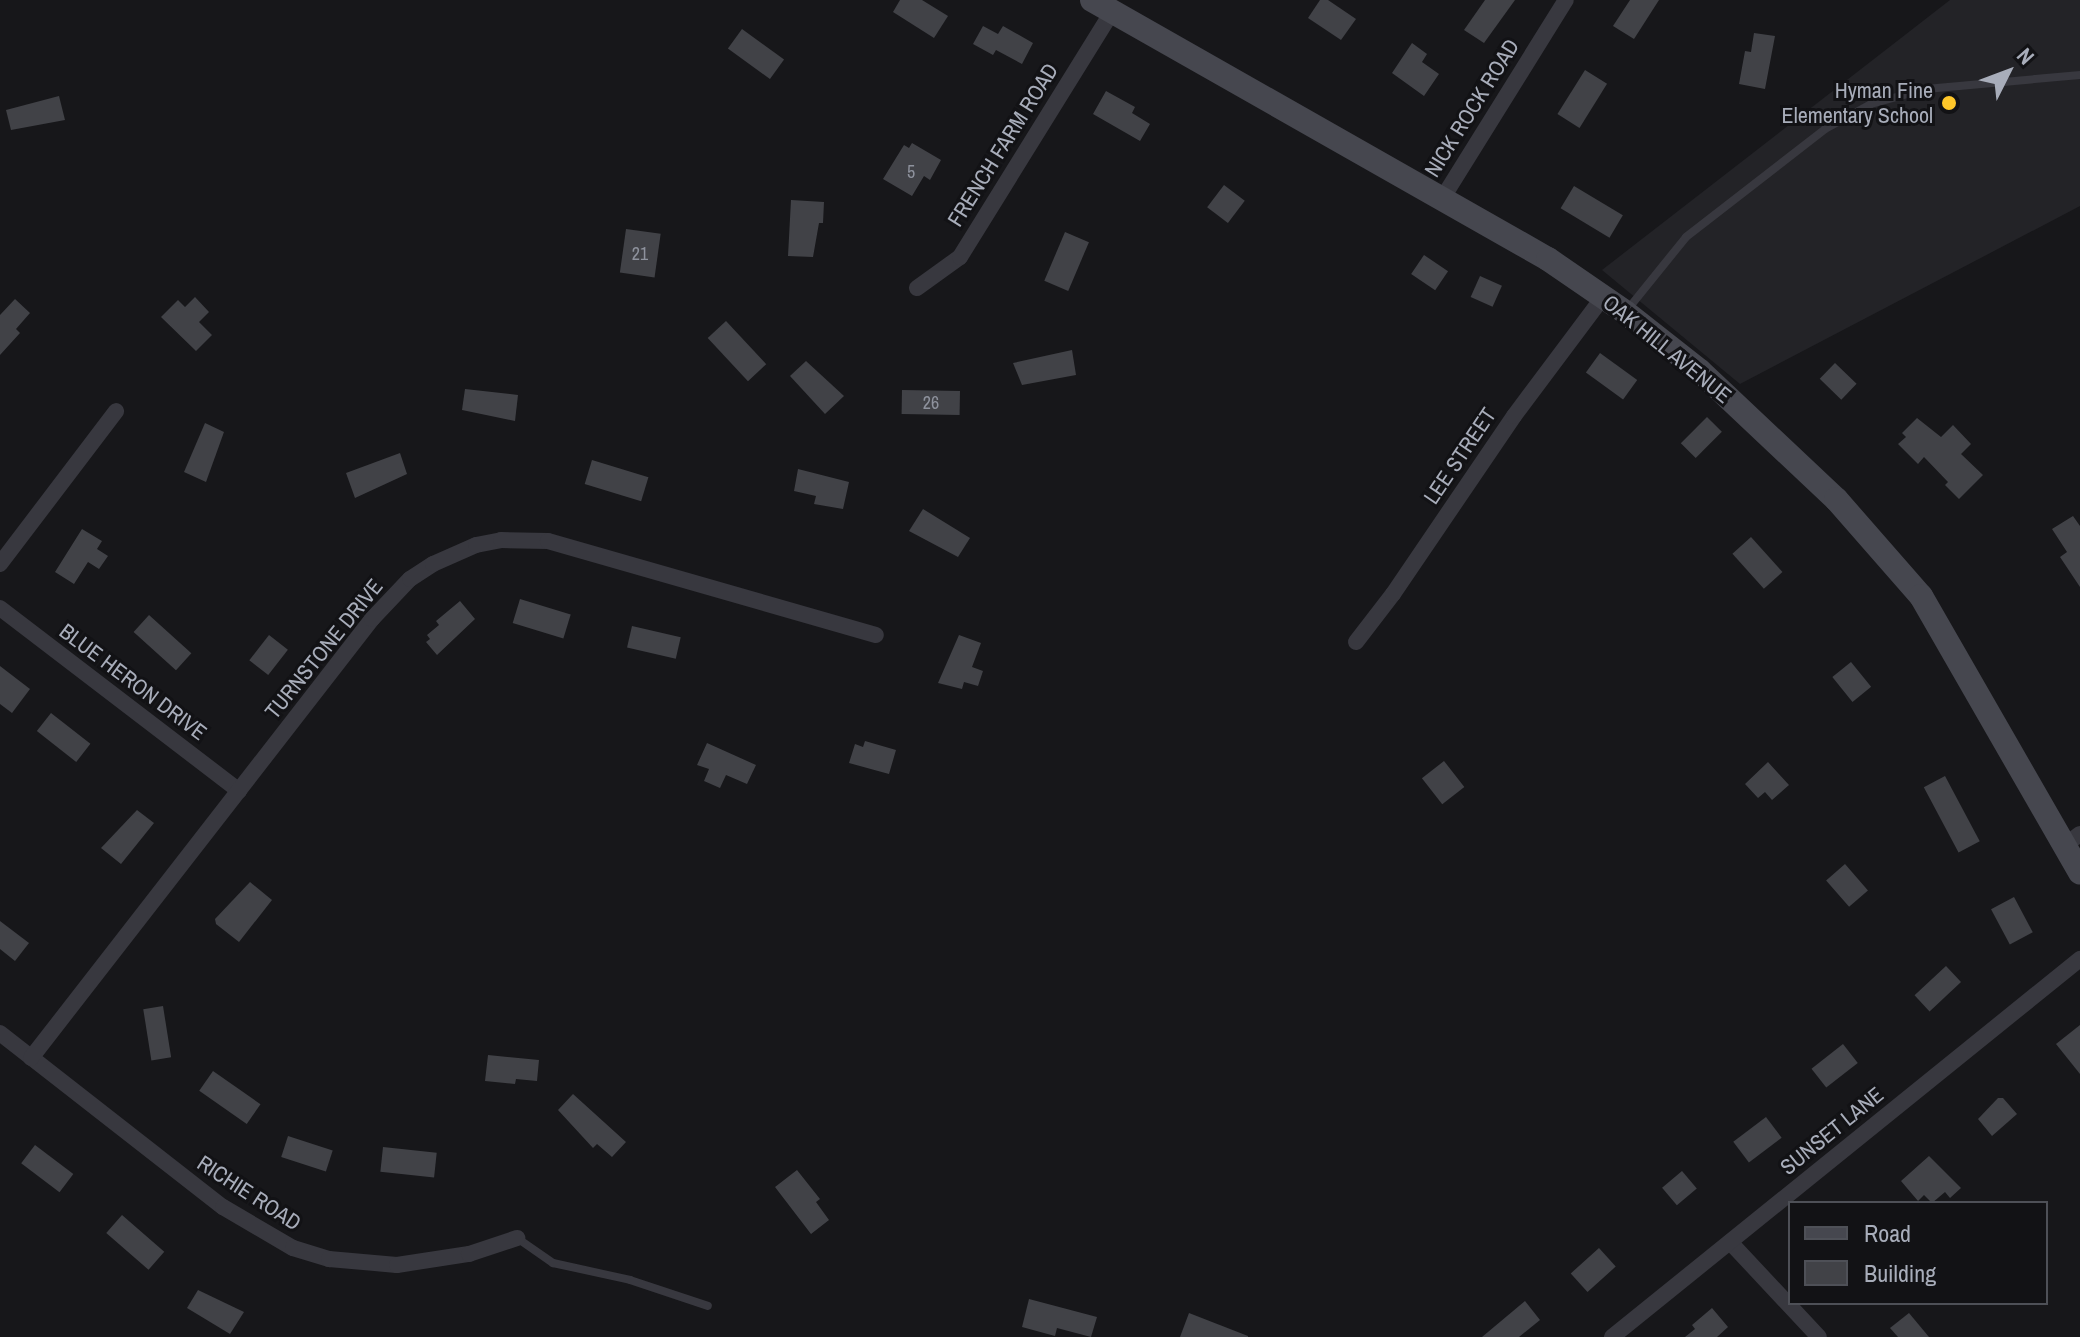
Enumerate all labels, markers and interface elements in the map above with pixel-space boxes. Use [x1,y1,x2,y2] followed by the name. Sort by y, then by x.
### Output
[1968,32,2048,112] north arrow
[1419,34,1525,182] street label: NICK ROCK ROAD
[2010,41,2041,71] text: N
[942,59,1064,231] street label: FRENCH FARM ROAD
[1782,77,1933,128] place label: Hyman Fine Elementary School
[1940,94,1958,112] marker: Hyman Fine Elementary School
[907,161,915,183] house number: 5
[632,243,648,265] house number: 21
[1597,289,1737,409] street label: OAK HILL AVENUE
[923,392,939,414] house number: 26
[1418,403,1502,509] street label: LEE STREET
[260,574,388,724] street label: TURNSTONE DRIVE
[54,618,212,746] street label: BLUE HERON DRIVE
[1775,1081,1889,1181] street label: SUNSET LANE
[192,1150,306,1236] street label: RICHIE ROAD
[1788,1201,2048,1305] legend
[1864,1217,1911,1249] text: Road
[1864,1257,1936,1289] text: Building

